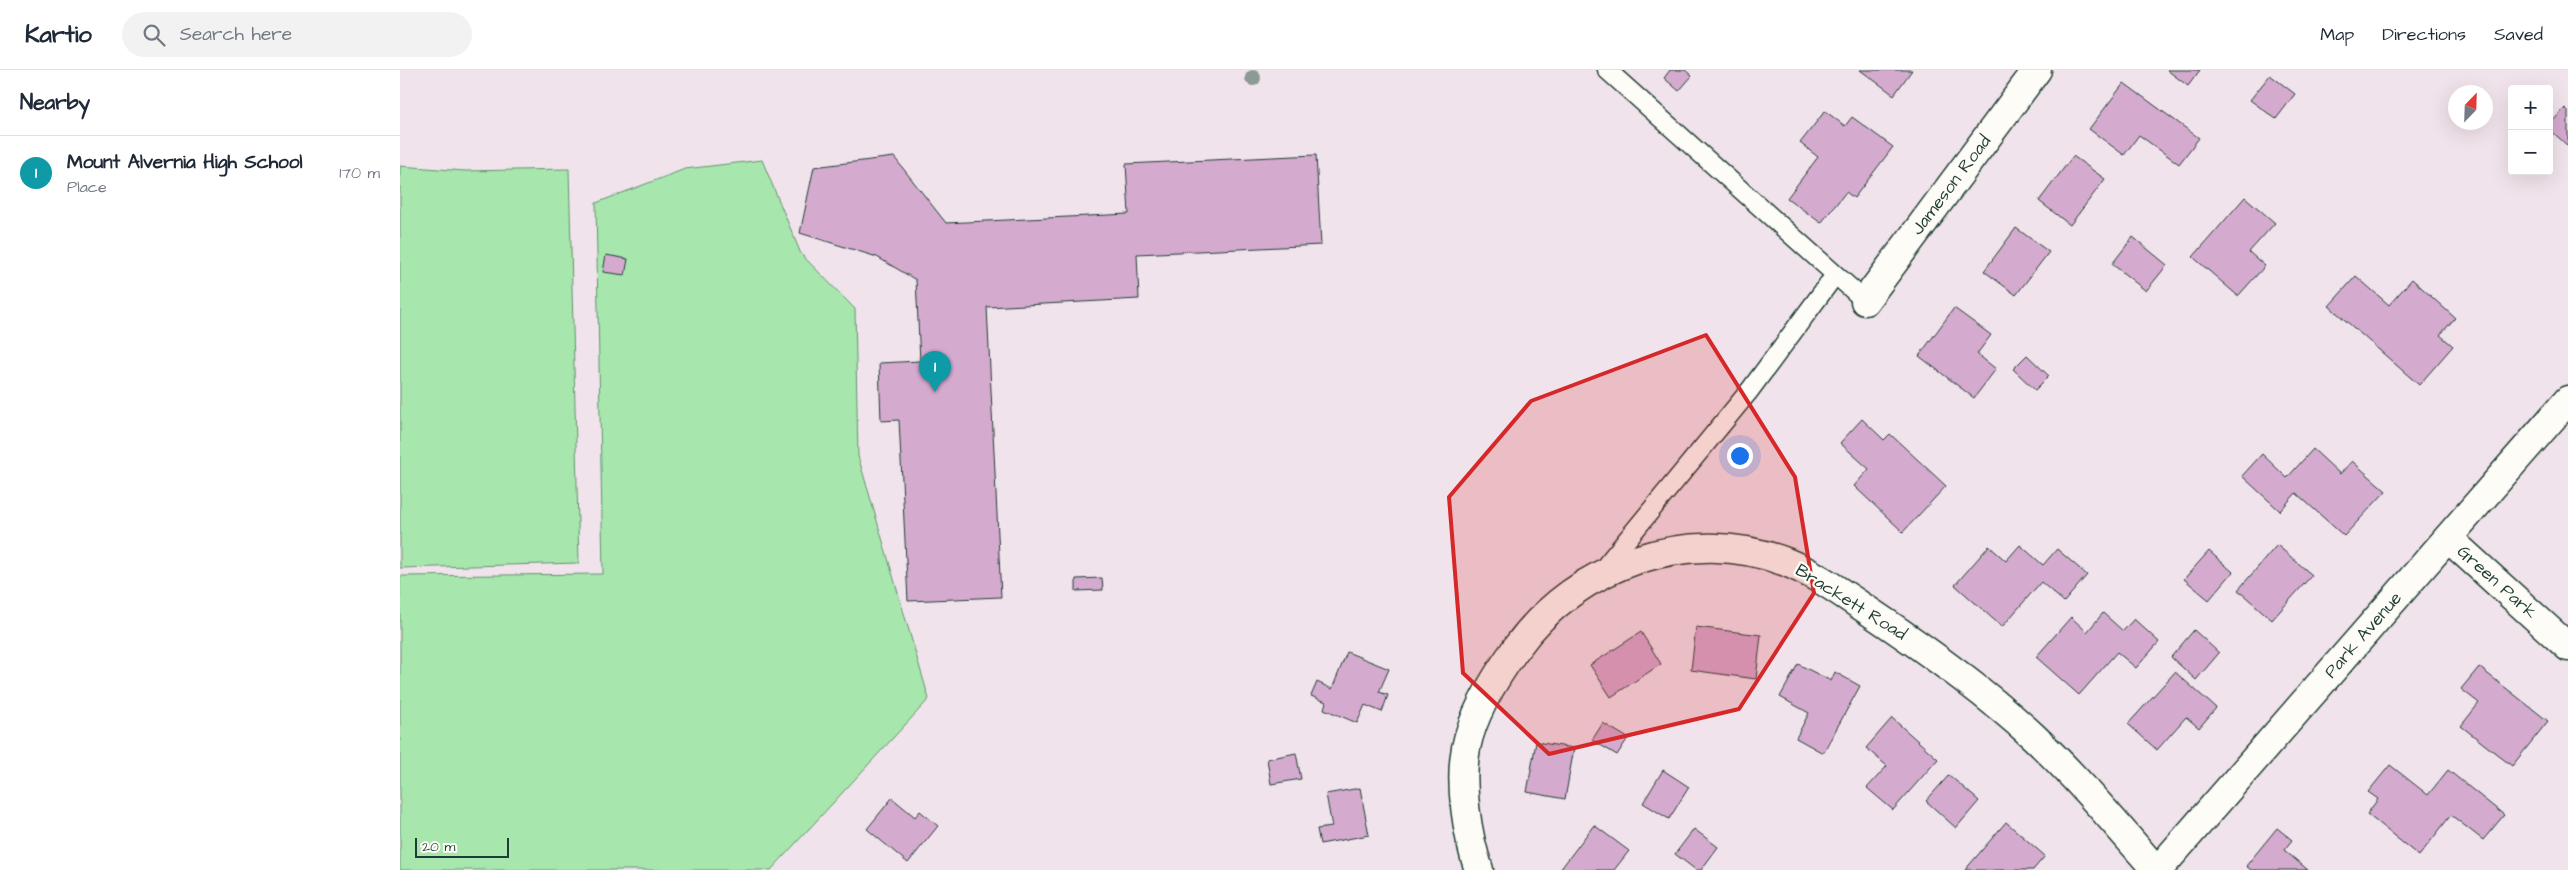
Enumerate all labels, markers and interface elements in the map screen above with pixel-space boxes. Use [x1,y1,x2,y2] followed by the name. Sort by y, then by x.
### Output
[122,12,472,57] search box
[25,18,92,52] text: Kartio
[140,21,168,49] icon: search
[180,21,292,48] text: Search here
[2320,22,2354,47] text: Map
[2382,22,2466,47] text: Directions
[2494,22,2543,47] text: Saved
[2448,85,2493,130] north arrow
[2508,85,2553,175] map controls
[2508,85,2553,130] button: +
[20,88,90,117] text: Nearby
[1905,130,1997,240] street label: Jameson Road
[2508,130,2553,175] button: −
[67,149,302,176] text: Mount Alvernia High School
[35,162,37,184] text: 1
[339,162,380,184] text: 170 m
[67,176,107,198] text: Place
[919,351,951,392] pin: 1
[1727,443,1753,469] your location
[2452,539,2542,625] street label: Green Park
[1790,558,1912,646] street label: Brackett Road
[2318,586,2408,684] street label: Park Avenue
[415,835,509,858] scale bar
[422,837,455,857] text: 20 m

